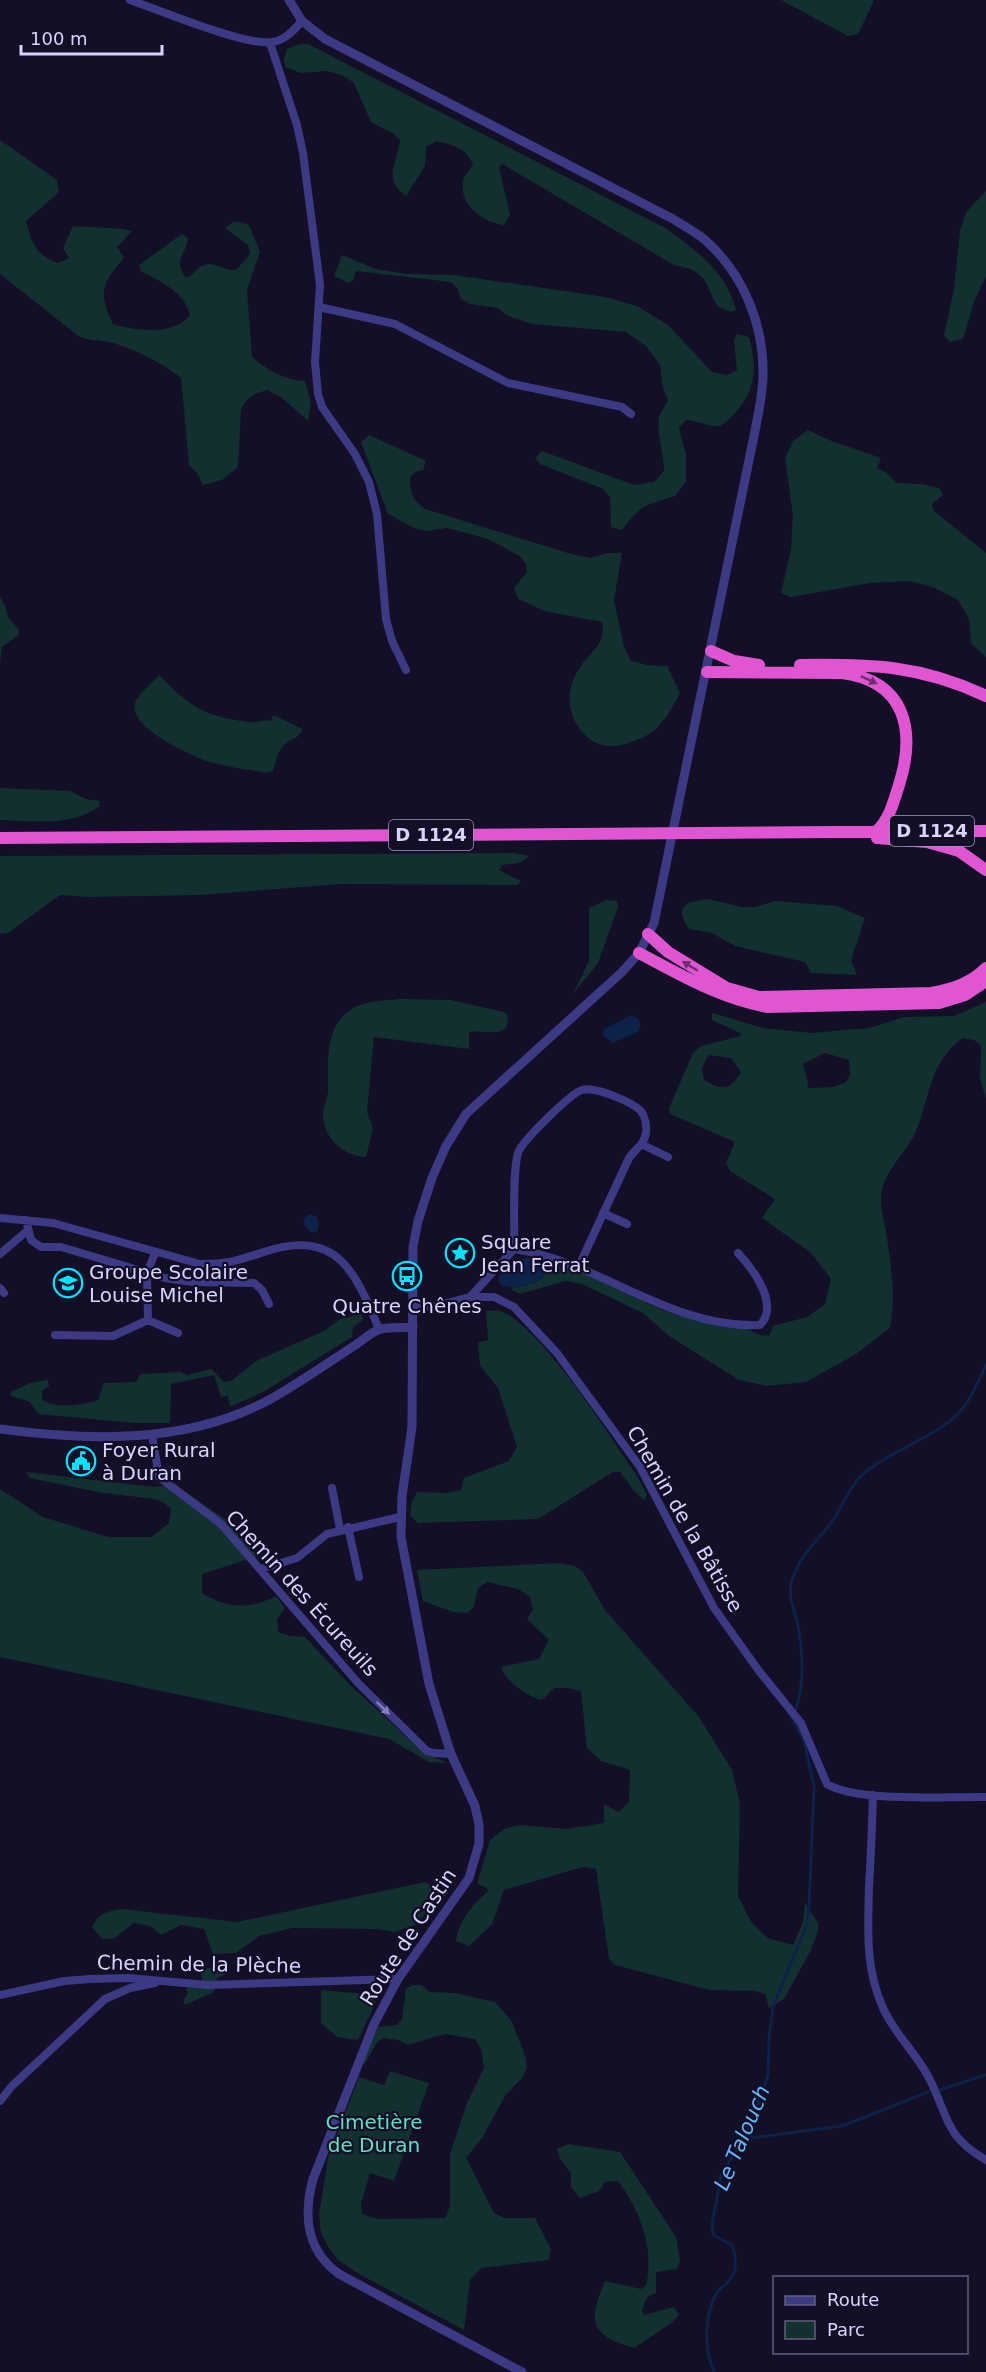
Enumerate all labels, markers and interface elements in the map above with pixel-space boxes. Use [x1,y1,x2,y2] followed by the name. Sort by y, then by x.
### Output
[21,18,162,56] scale bar
[30,28,88,49] text: 100 m
[861,676,878,685] one-way arrow
[890,816,974,846] road number: D 1124
[389,820,473,850] road number: D 1124
[682,961,698,972] one-way arrow
[479,1230,590,1277] place label: Square Jean Ferrat
[444,1237,476,1269] place icon: Square Jean Ferrat
[89,1260,248,1307] place label: Groupe Scolaire Louise Michel
[391,1260,423,1292] bus stop icon: Quatre Chênes
[52,1267,84,1299] school or university icon: Groupe Scolaire Louise Michel
[332,1294,482,1318] place label: Quatre Chênes
[622,1422,748,1616] street label: Chemin de la Bâtisse
[102,1438,215,1485] place label: Foyer Rural à Duran
[65,1445,97,1477] public building icon: Foyer Rural à Duran
[221,1505,383,1681] street label: Chemin des Écureuils
[376,1700,390,1714] one-way arrow
[355,1864,461,2010] street label: Route de Castin
[97,1950,301,1978] street label: Chemin de la Plèche
[709,2082,775,2194] water label: Le Talouch
[325,2110,423,2157] park label: Cimetière de Duran
[773,2276,968,2354] legend
[827,2289,879,2310] text: Route
[827,2319,865,2340] text: Parc

